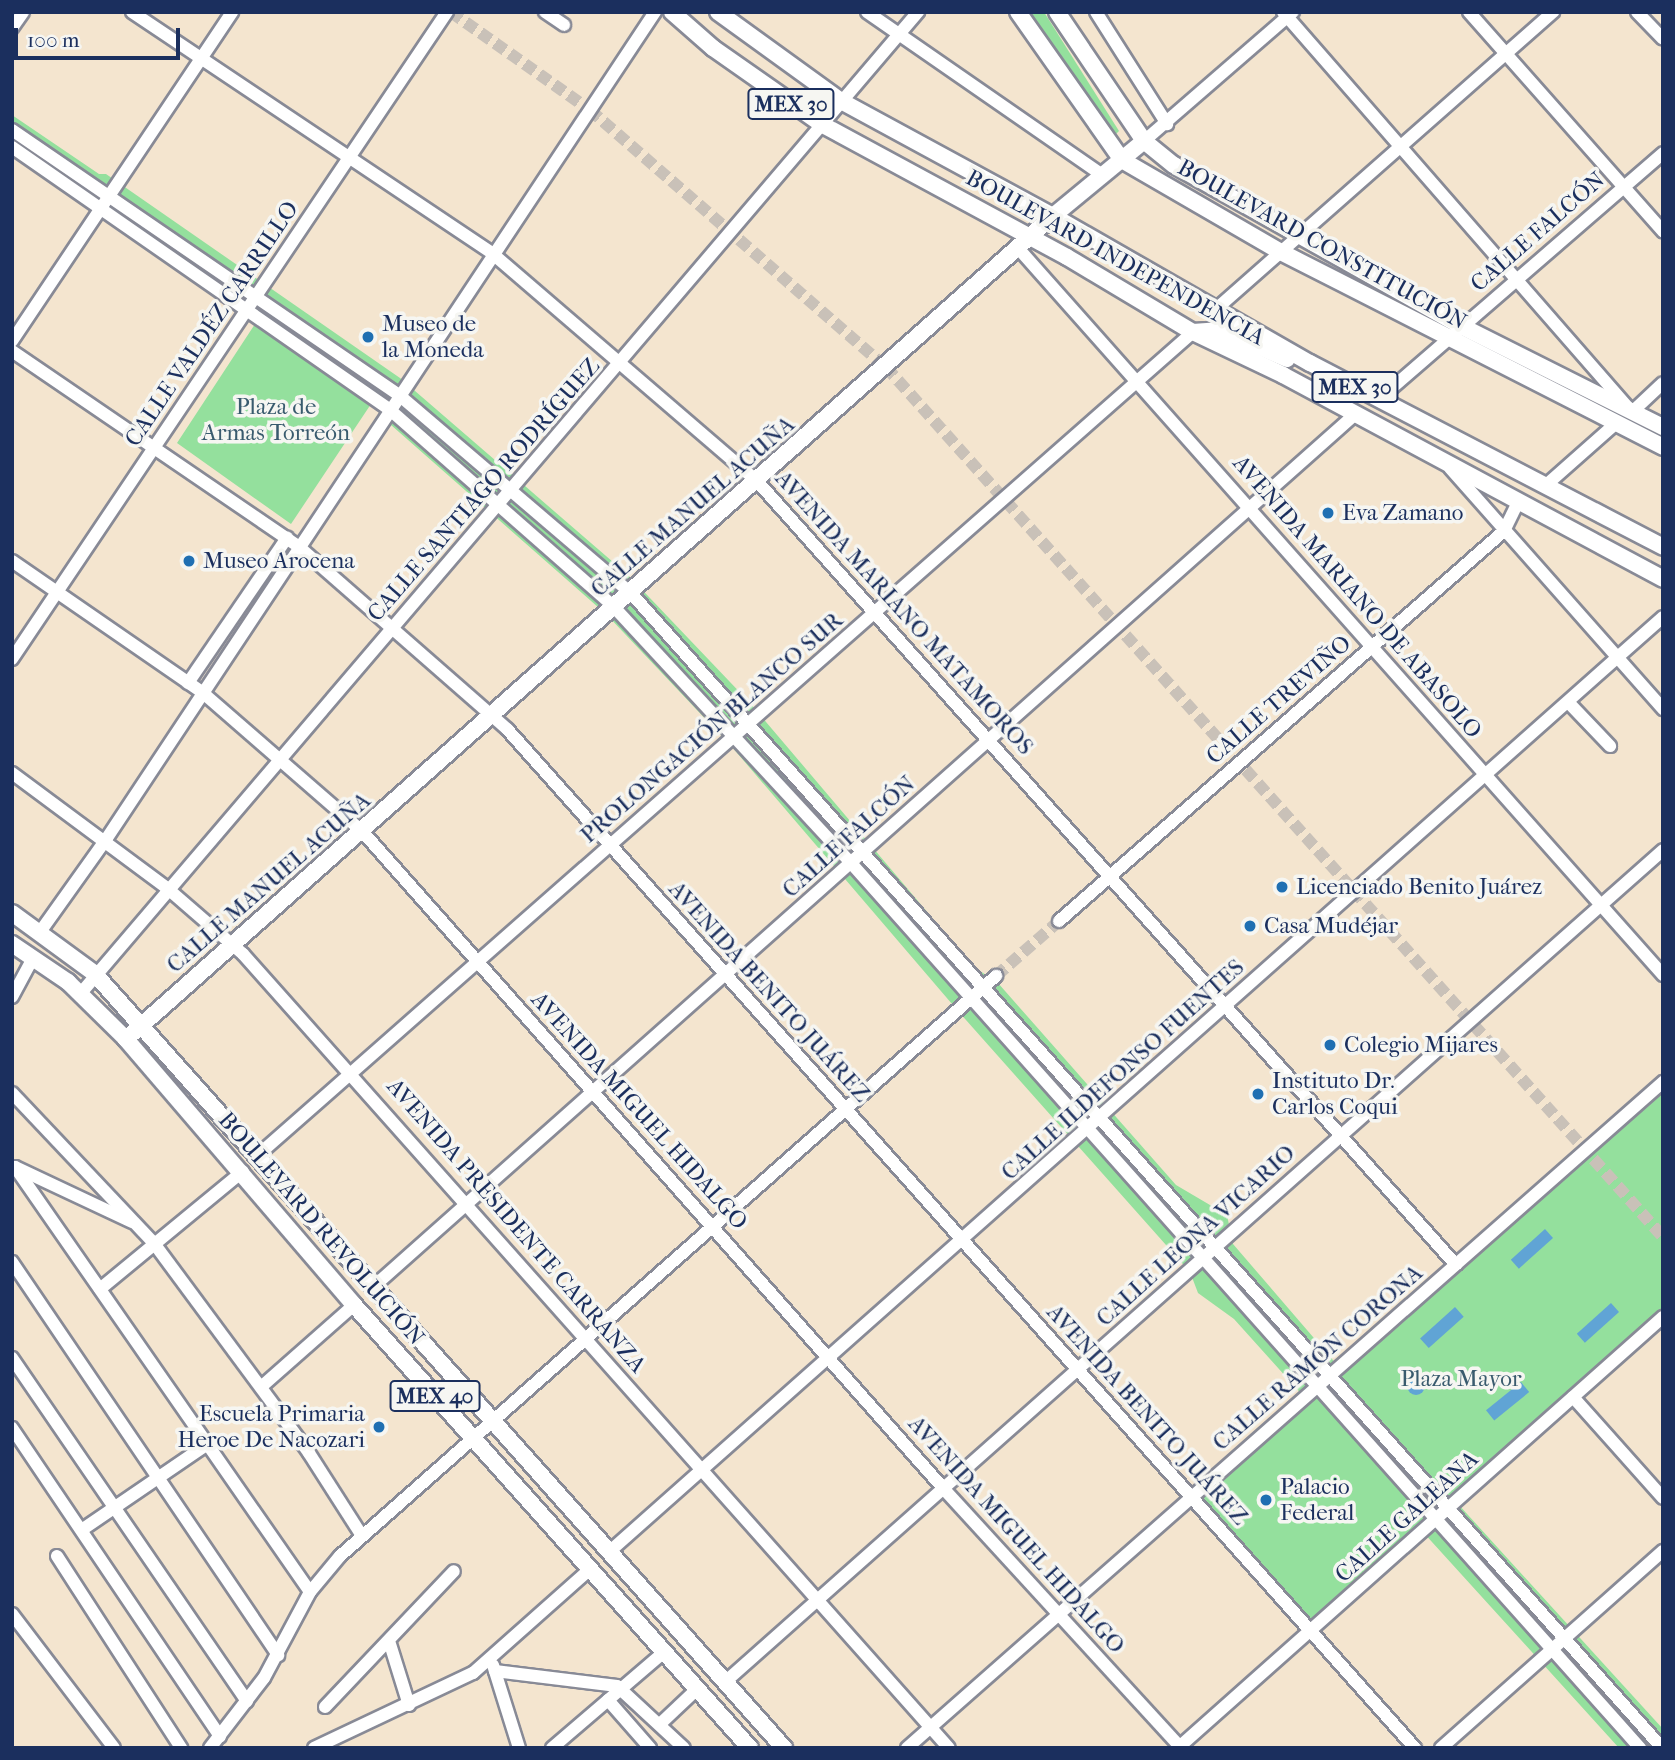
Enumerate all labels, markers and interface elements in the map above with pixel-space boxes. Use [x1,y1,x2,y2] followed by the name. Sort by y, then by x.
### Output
[18,14,184,58] scale bar
[27,28,80,52] text: 100 m
[747,86,835,122] road number: MEX 30
[1173,154,1471,336] street label: BOULEVARD CONSTITUCIÓN
[961,164,1269,352] street label: BOULEVARD INDEPENDENCIA
[1465,166,1611,298] street label: CALLE FALCÓN
[120,196,304,452] street label: CALLE VALDÉZ CARRILLO
[382,310,484,364] place label: Museo de la Moneda
[360,329,376,345] marker: Museo de la Moneda
[362,353,606,627] street label: CALLE SANTIAGO RODRÍGUEZ
[1311,370,1399,404] road number: MEX 30
[202,393,350,447] park label: Plaza de Armas Torreón
[586,411,800,603] street label: CALLE MANUEL ACUÑA
[1227,450,1487,744] street label: AVENIDA MARIANO DE ABASOLO
[769,465,1039,761] street label: AVENIDA MARIANO MATAMOROS
[1342,499,1463,527] place label: Eva Zamano
[1320,505,1336,521] marker: Eva Zamano
[203,547,355,575] place label: Museo Arocena
[181,553,197,569] marker: Museo Arocena
[575,607,849,849] street label: PROLONGACIÓN BLANCO SUR
[1201,630,1357,770] street label: CALLE TREVIÑO
[777,770,921,904] street label: CALLE FALCÓN
[162,787,376,979] street label: CALLE MANUEL ACUÑA
[1296,873,1542,901] place label: Licenciado Benito Juárez
[663,876,875,1108] street label: AVENIDA BENITO JUÁREZ
[1274,879,1290,895] marker: Licenciado Benito Juárez
[1264,912,1398,940] place label: Casa Mudéjar
[1242,918,1258,934] marker: Casa Mudéjar
[996,954,1250,1186] street label: CALLE ILDEFONSO FUENTES
[525,987,753,1235] street label: AVENIDA MIGUEL HIDALGO
[1344,1031,1498,1059] place label: Colegio Mijares
[1322,1037,1338,1053] marker: Colegio Mijares
[1272,1067,1398,1121] place label: Instituto Dr. Carlos Coqui
[381,1073,651,1379] street label: AVENIDA PRESIDENTE CARRANZA
[1250,1086,1266,1102] marker: Instituto Dr. Carlos Coqui
[212,1107,430,1351] street label: BOULEVARD REVOLUCIÓN
[1091,1140,1301,1332] street label: CALLE LEONA VICARIO
[1207,1259,1429,1457] street label: CALLE RAMÓN CORONA
[1041,1299,1253,1531] street label: AVENIDA BENITO JUÁREZ
[1401,1365,1521,1393] park label: Plaza Mayor
[390,1378,480,1414] road number: MEX 40
[178,1400,365,1454] place label: Escuela Primaria Heroe De Nacozari
[902,1411,1130,1659] street label: AVENIDA MIGUEL HIDALGO
[371,1419,387,1435] marker: Escuela Primaria Heroe De Nacozari
[1330,1446,1484,1588] street label: CALLE GALEANA
[1280,1473,1354,1527] place label: Palacio Federal
[1258,1492,1274,1508] marker: Palacio Federal

